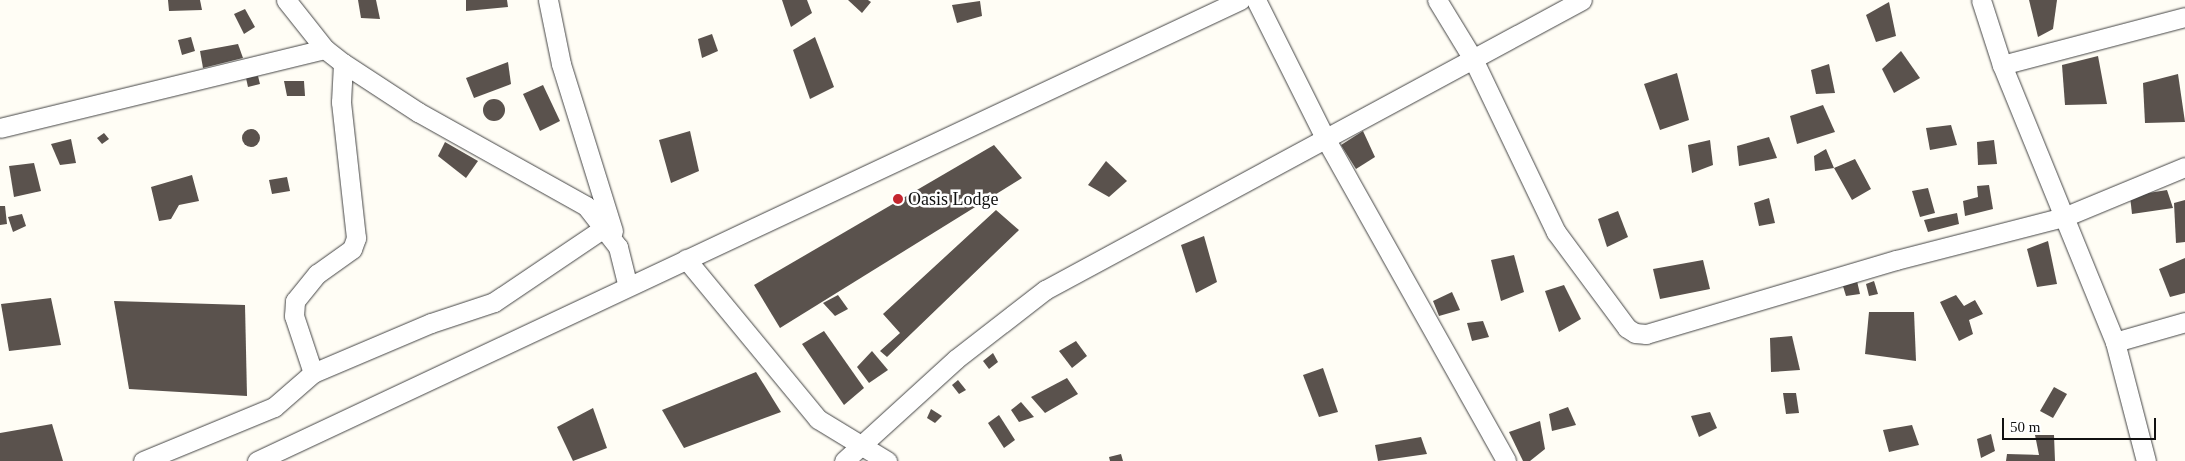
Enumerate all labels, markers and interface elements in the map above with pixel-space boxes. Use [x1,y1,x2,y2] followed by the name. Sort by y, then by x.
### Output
[908,188,998,210] place label: Oasis Lodge
[892,193,904,205] marker: Oasis Lodge
[2005,408,2159,440] scale bar
[2010,419,2040,435] text: 50 m

